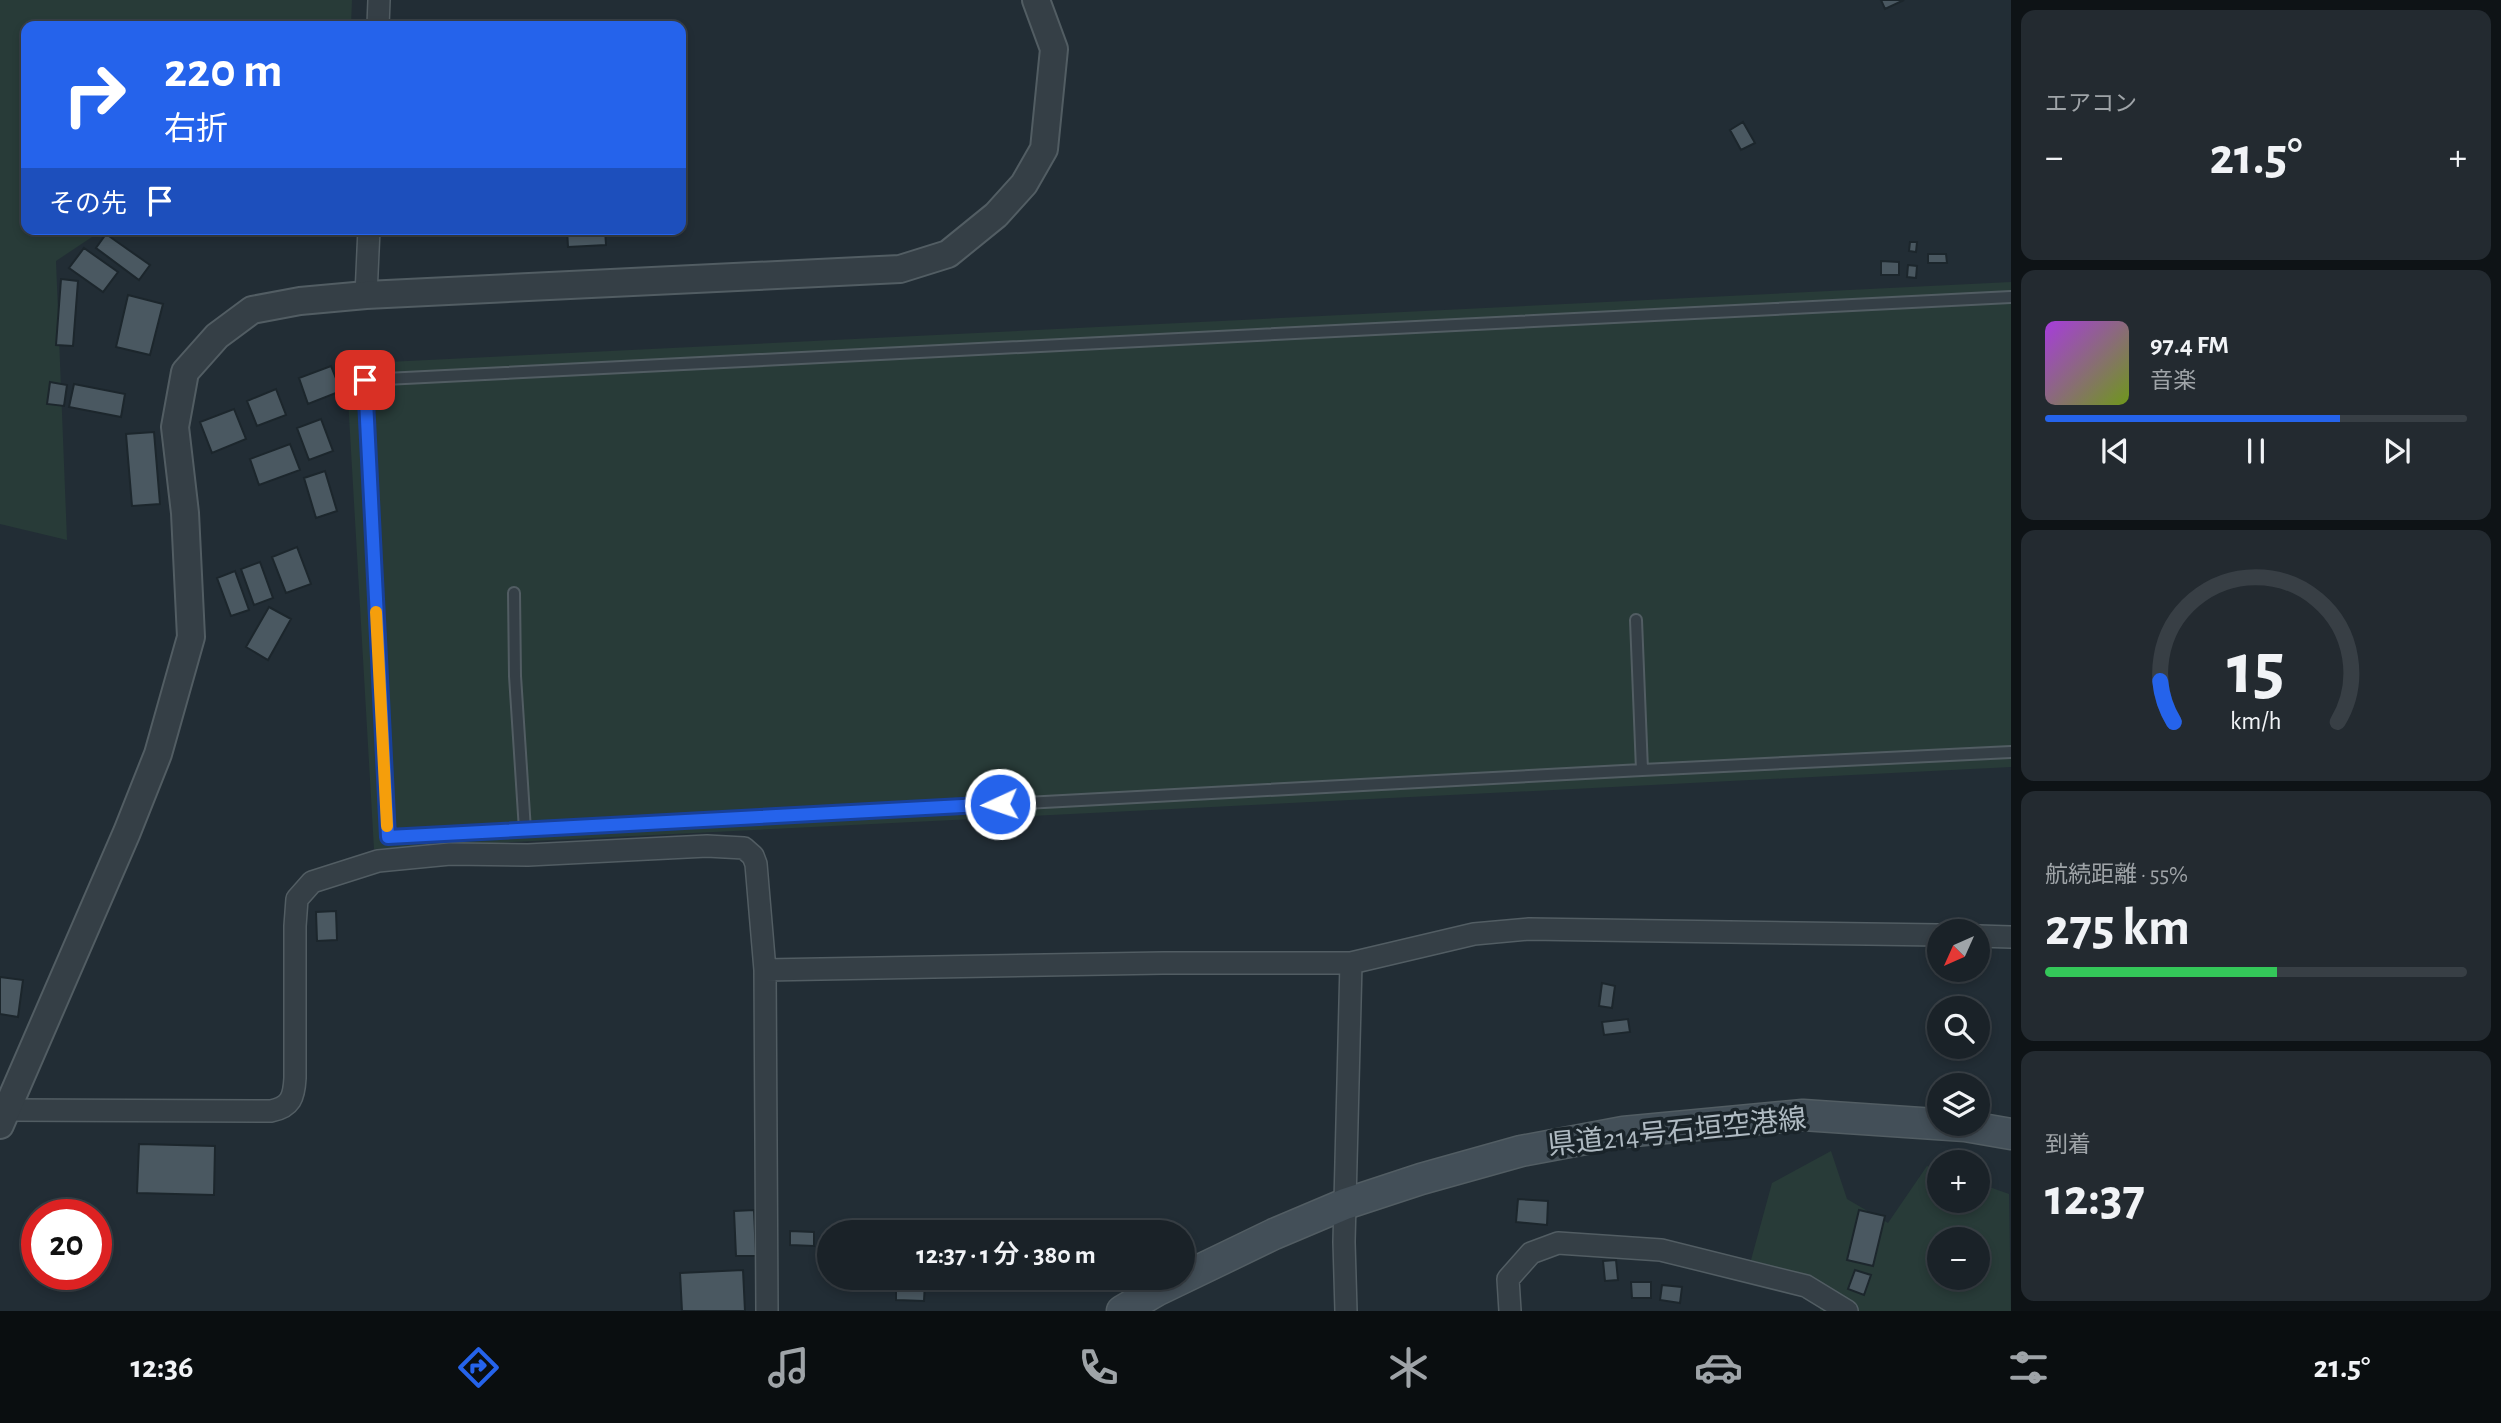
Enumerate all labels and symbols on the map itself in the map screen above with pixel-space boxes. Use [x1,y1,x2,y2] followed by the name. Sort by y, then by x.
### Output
[335,350,395,410] pin
[963,767,1037,841] position arrow
[1927,919,1990,982] north arrow
[1546,1104,1808,1161] street label: 県道214号石垣空港線
[21,1199,112,1290] speed limit sign: 20

